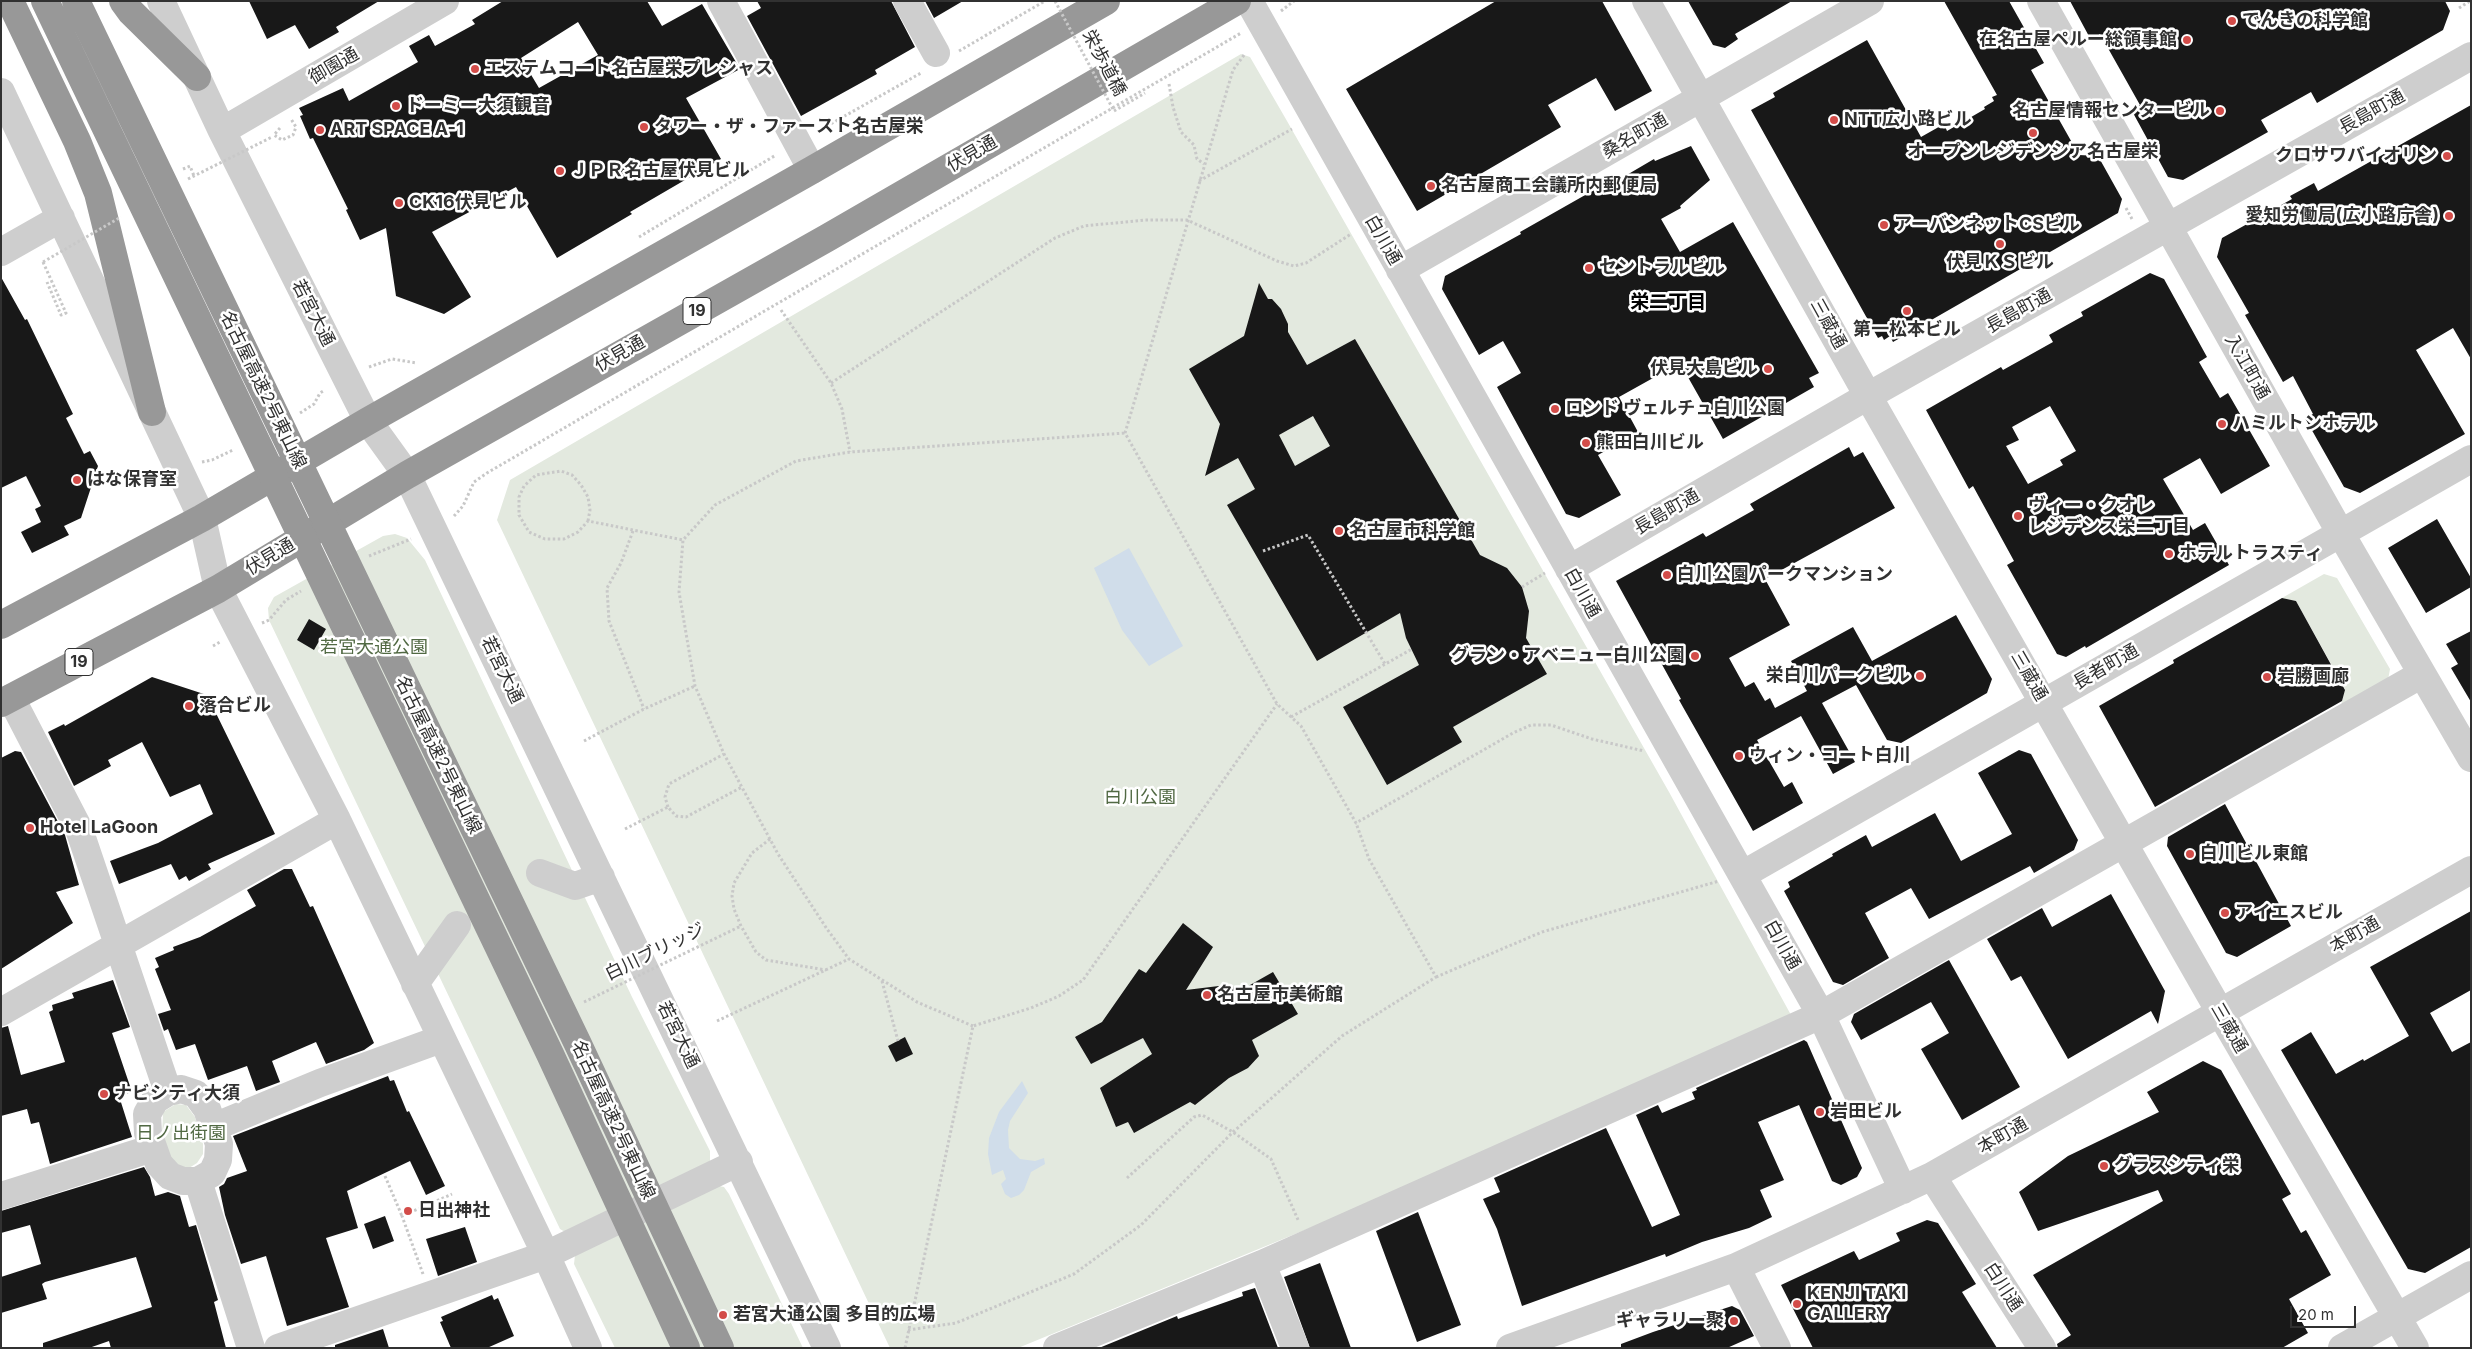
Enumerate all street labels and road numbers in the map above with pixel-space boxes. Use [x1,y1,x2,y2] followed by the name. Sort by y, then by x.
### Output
[1078,26,1130,100] street label: 栄歩道橋
[305,43,363,89] street label: 御園通
[2335,85,2409,139] street label: 長島町通
[1598,109,1672,163] street label: 桑名町通
[943,131,1001,177] street label: 伏見通
[1360,211,1406,269] street label: 白川通
[287,276,339,350] street label: 若宮大通
[1982,284,2056,338] street label: 長島町通
[1805,295,1851,353] street label: 三蔵通
[683,298,711,324] road number: 19
[215,308,311,472] street label: 名古屋高速2号東山線
[2220,330,2274,404] street label: 入江町通
[591,331,649,377] street label: 伏見通
[1630,485,1704,539] street label: 長島町通
[241,534,299,580] street label: 伏見通
[1559,564,1605,622] street label: 白川通
[477,633,527,707] street label: 若宮大通
[2069,640,2143,694] street label: 長者町通
[2006,647,2052,705] street label: 三蔵通
[65,649,93,676] road number: 19
[390,673,486,837] street label: 名古屋高速2号東山線
[2326,912,2384,958] street label: 本町通
[1759,916,1805,974] street label: 白川通
[602,919,708,985] street label: 白川ブリッジ
[653,998,703,1072] street label: 若宮大通
[2206,999,2252,1057] street label: 三蔵通
[567,1037,659,1203] street label: 名古屋高速2号東山線
[1974,1113,2032,1159] street label: 本町通
[1979,1258,2027,1316] street label: 白川通

